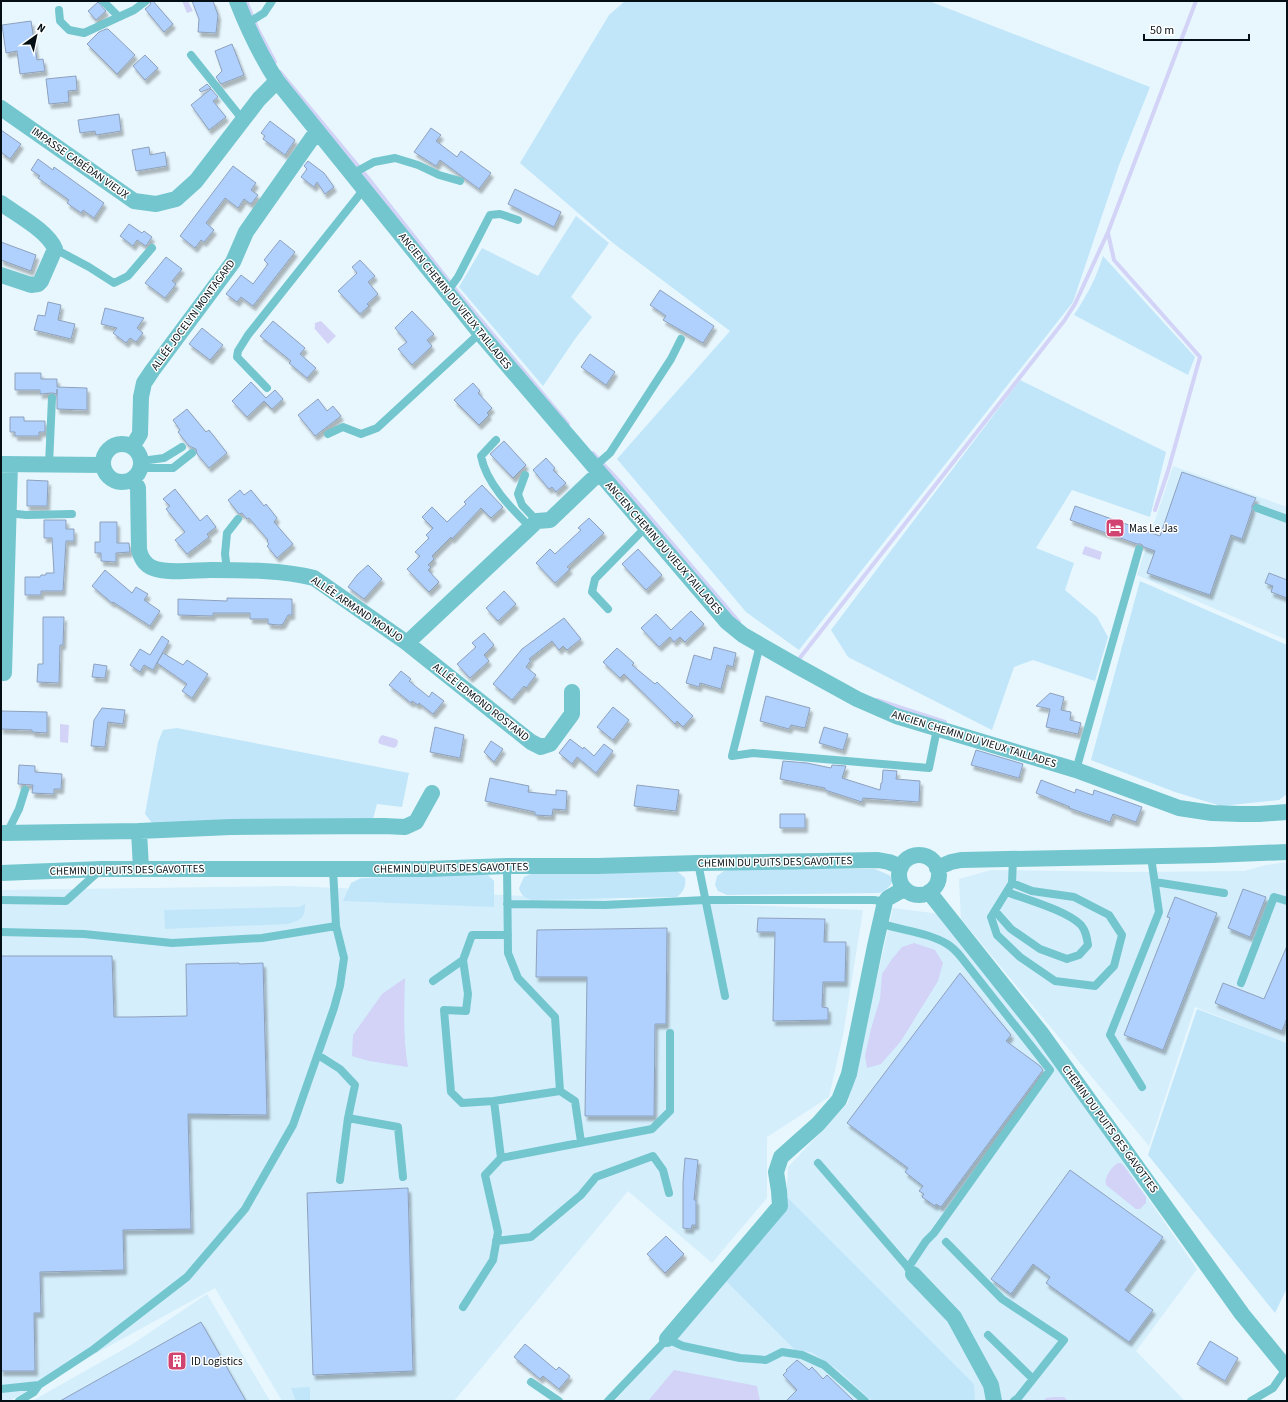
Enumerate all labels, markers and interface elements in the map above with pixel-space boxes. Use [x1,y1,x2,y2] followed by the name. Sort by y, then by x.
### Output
[16,16,56,56] north arrow
[1144,16,1249,42] scale bar
[34,20,48,36] text: N
[1150,22,1174,39] text: 50 m
[28,124,132,203] street label: IMPASSE CABÉDAN VIEUX
[395,230,515,372] street label: ANCIEN CHEMIN DU VIEUX TAILLADES
[148,256,238,373] street label: ALLÉE JOCELYN MONTAGARD
[602,478,726,618] street label: ANCIEN CHEMIN DU VIEUX TAILLADES
[1104,517,1126,539] hotel icon: Mas Le Jas
[1129,521,1178,536] place label: Mas Le Jas
[308,573,406,645] street label: ALLÉE ARMAND MONJO
[430,659,533,745] street label: ALLÉE EDMOND ROSTAND
[890,707,1058,771] street label: ANCIEN CHEMIN DU VIEUX TAILLADES
[698,853,853,871] street label: CHEMIN DU PUITS DES GAVOTTES
[374,859,529,877] street label: CHEMIN DU PUITS DES GAVOTTES
[50,861,205,879] street label: CHEMIN DU PUITS DES GAVOTTES
[1059,1062,1162,1196] street label: CHEMIN DU PUITS DES GAVOTTES
[166,1350,188,1372] building icon: ID Logistics
[191,1354,243,1369] place label: ID Logistics

